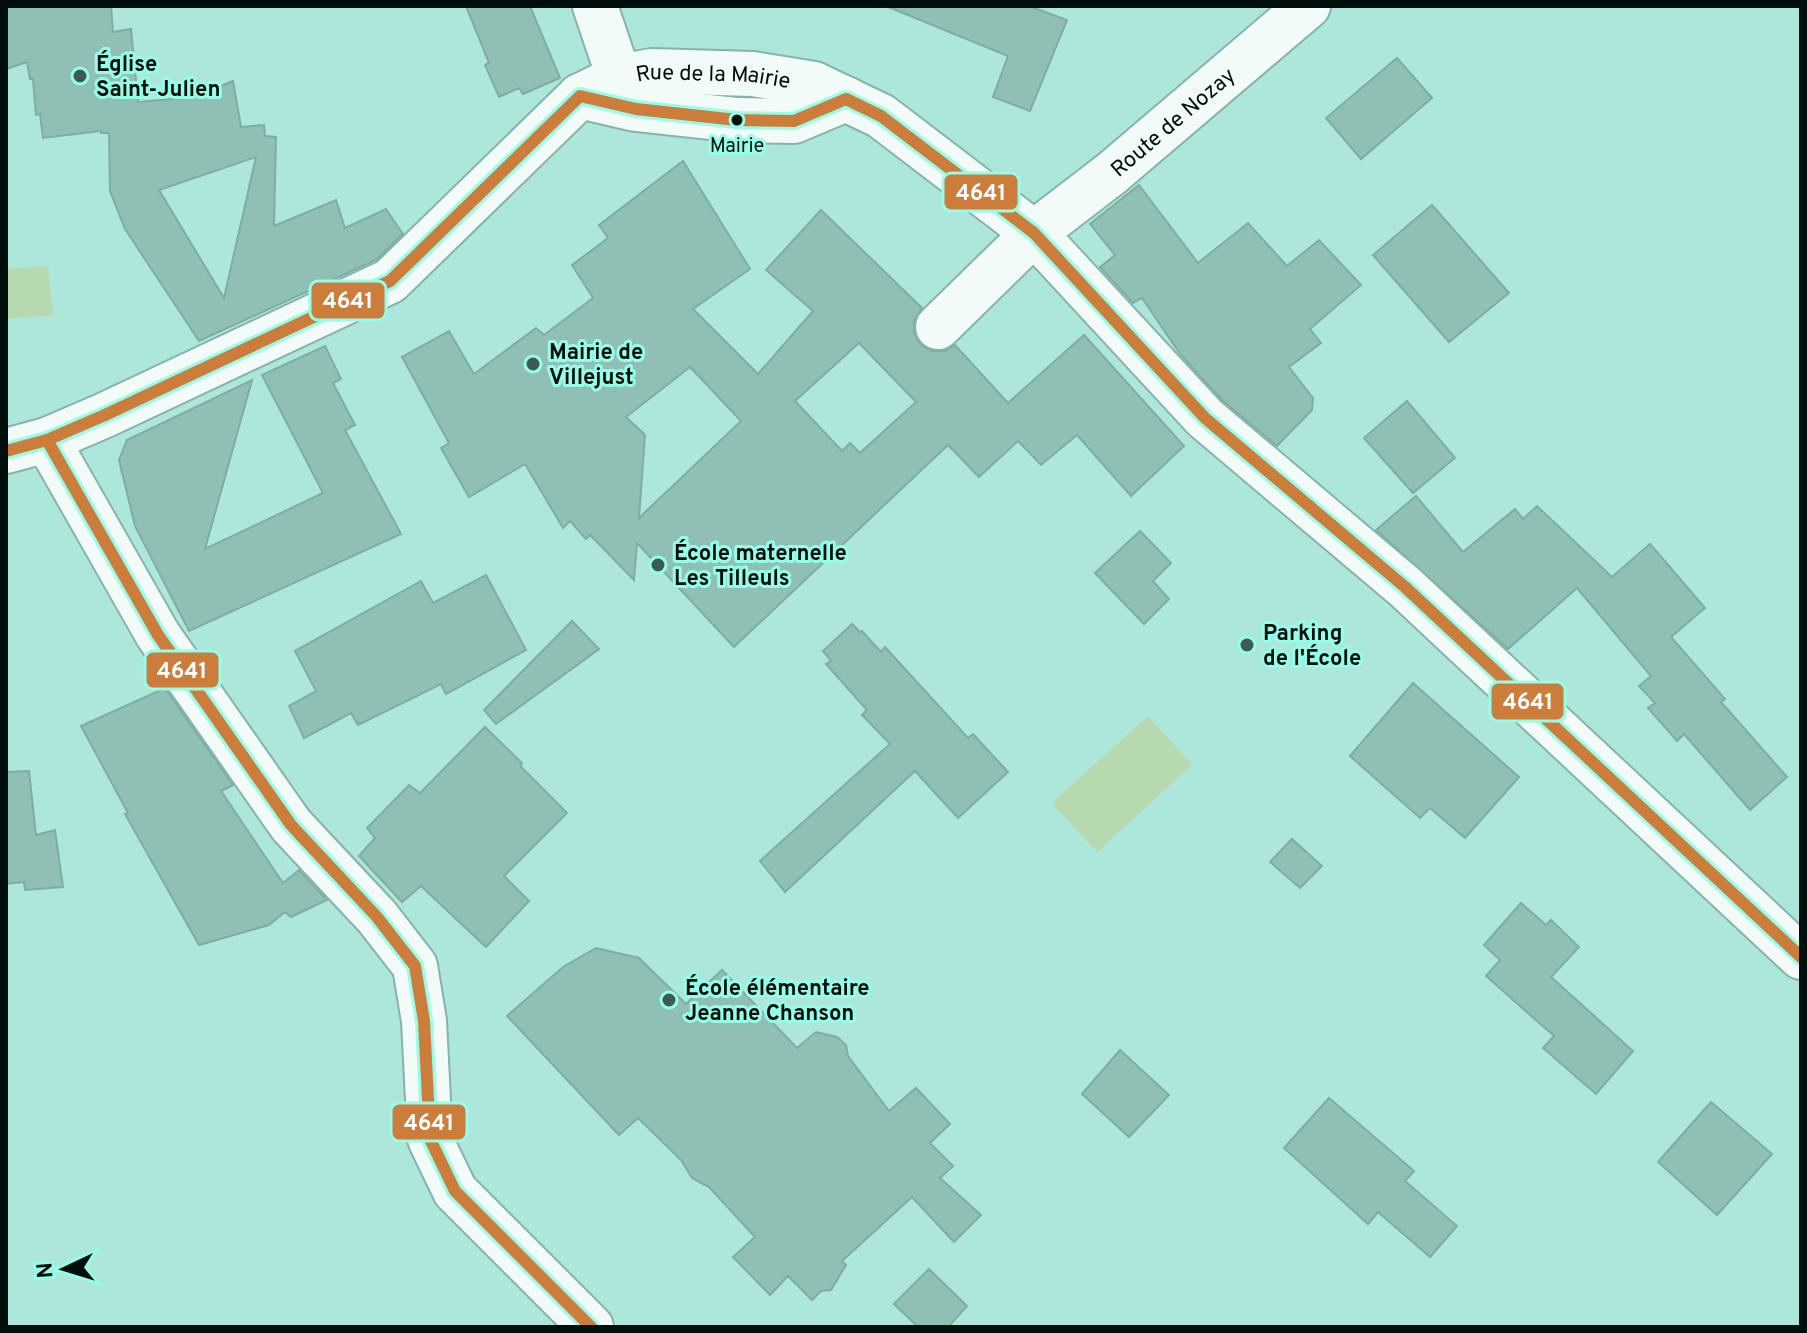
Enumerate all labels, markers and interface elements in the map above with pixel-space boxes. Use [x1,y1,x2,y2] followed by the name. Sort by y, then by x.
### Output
[96,50,220,104] place label: Église Saint-Julien
[634,60,792,96] street label: Rue de la Mairie
[1106,63,1242,184] street label: Route de Nozay
[71,67,89,85] marker: Église Saint-Julien
[729,112,745,128] marker: Mairie
[710,134,764,160] place label: Mairie
[943,173,1019,211] line badge: 4641
[956,181,1006,208] text: 4641
[310,281,386,320] line badge: 4641
[323,289,373,316] text: 4641
[549,340,643,392] place label: Mairie de Villejust
[524,355,542,373] marker: Mairie de Villejust
[674,539,847,593] place label: École maternelle Les Tilleuls
[649,556,667,574] marker: École maternelle Les Tilleuls
[1263,621,1361,673] place label: Parking de l'École
[1238,636,1256,654] marker: Parking de l'École
[145,651,220,689] line badge: 4641
[157,659,207,686] text: 4641
[1490,682,1565,721] line badge: 4641
[1503,690,1553,717] text: 4641
[685,974,870,1028] place label: École élémentaire Jeanne Chanson
[660,991,678,1009] marker: École élémentaire Jeanne Chanson
[391,1103,467,1141] line badge: 4641
[404,1111,454,1138] text: 4641
[24,1229,104,1309] north arrow
[33,1261,61,1279] text: N

